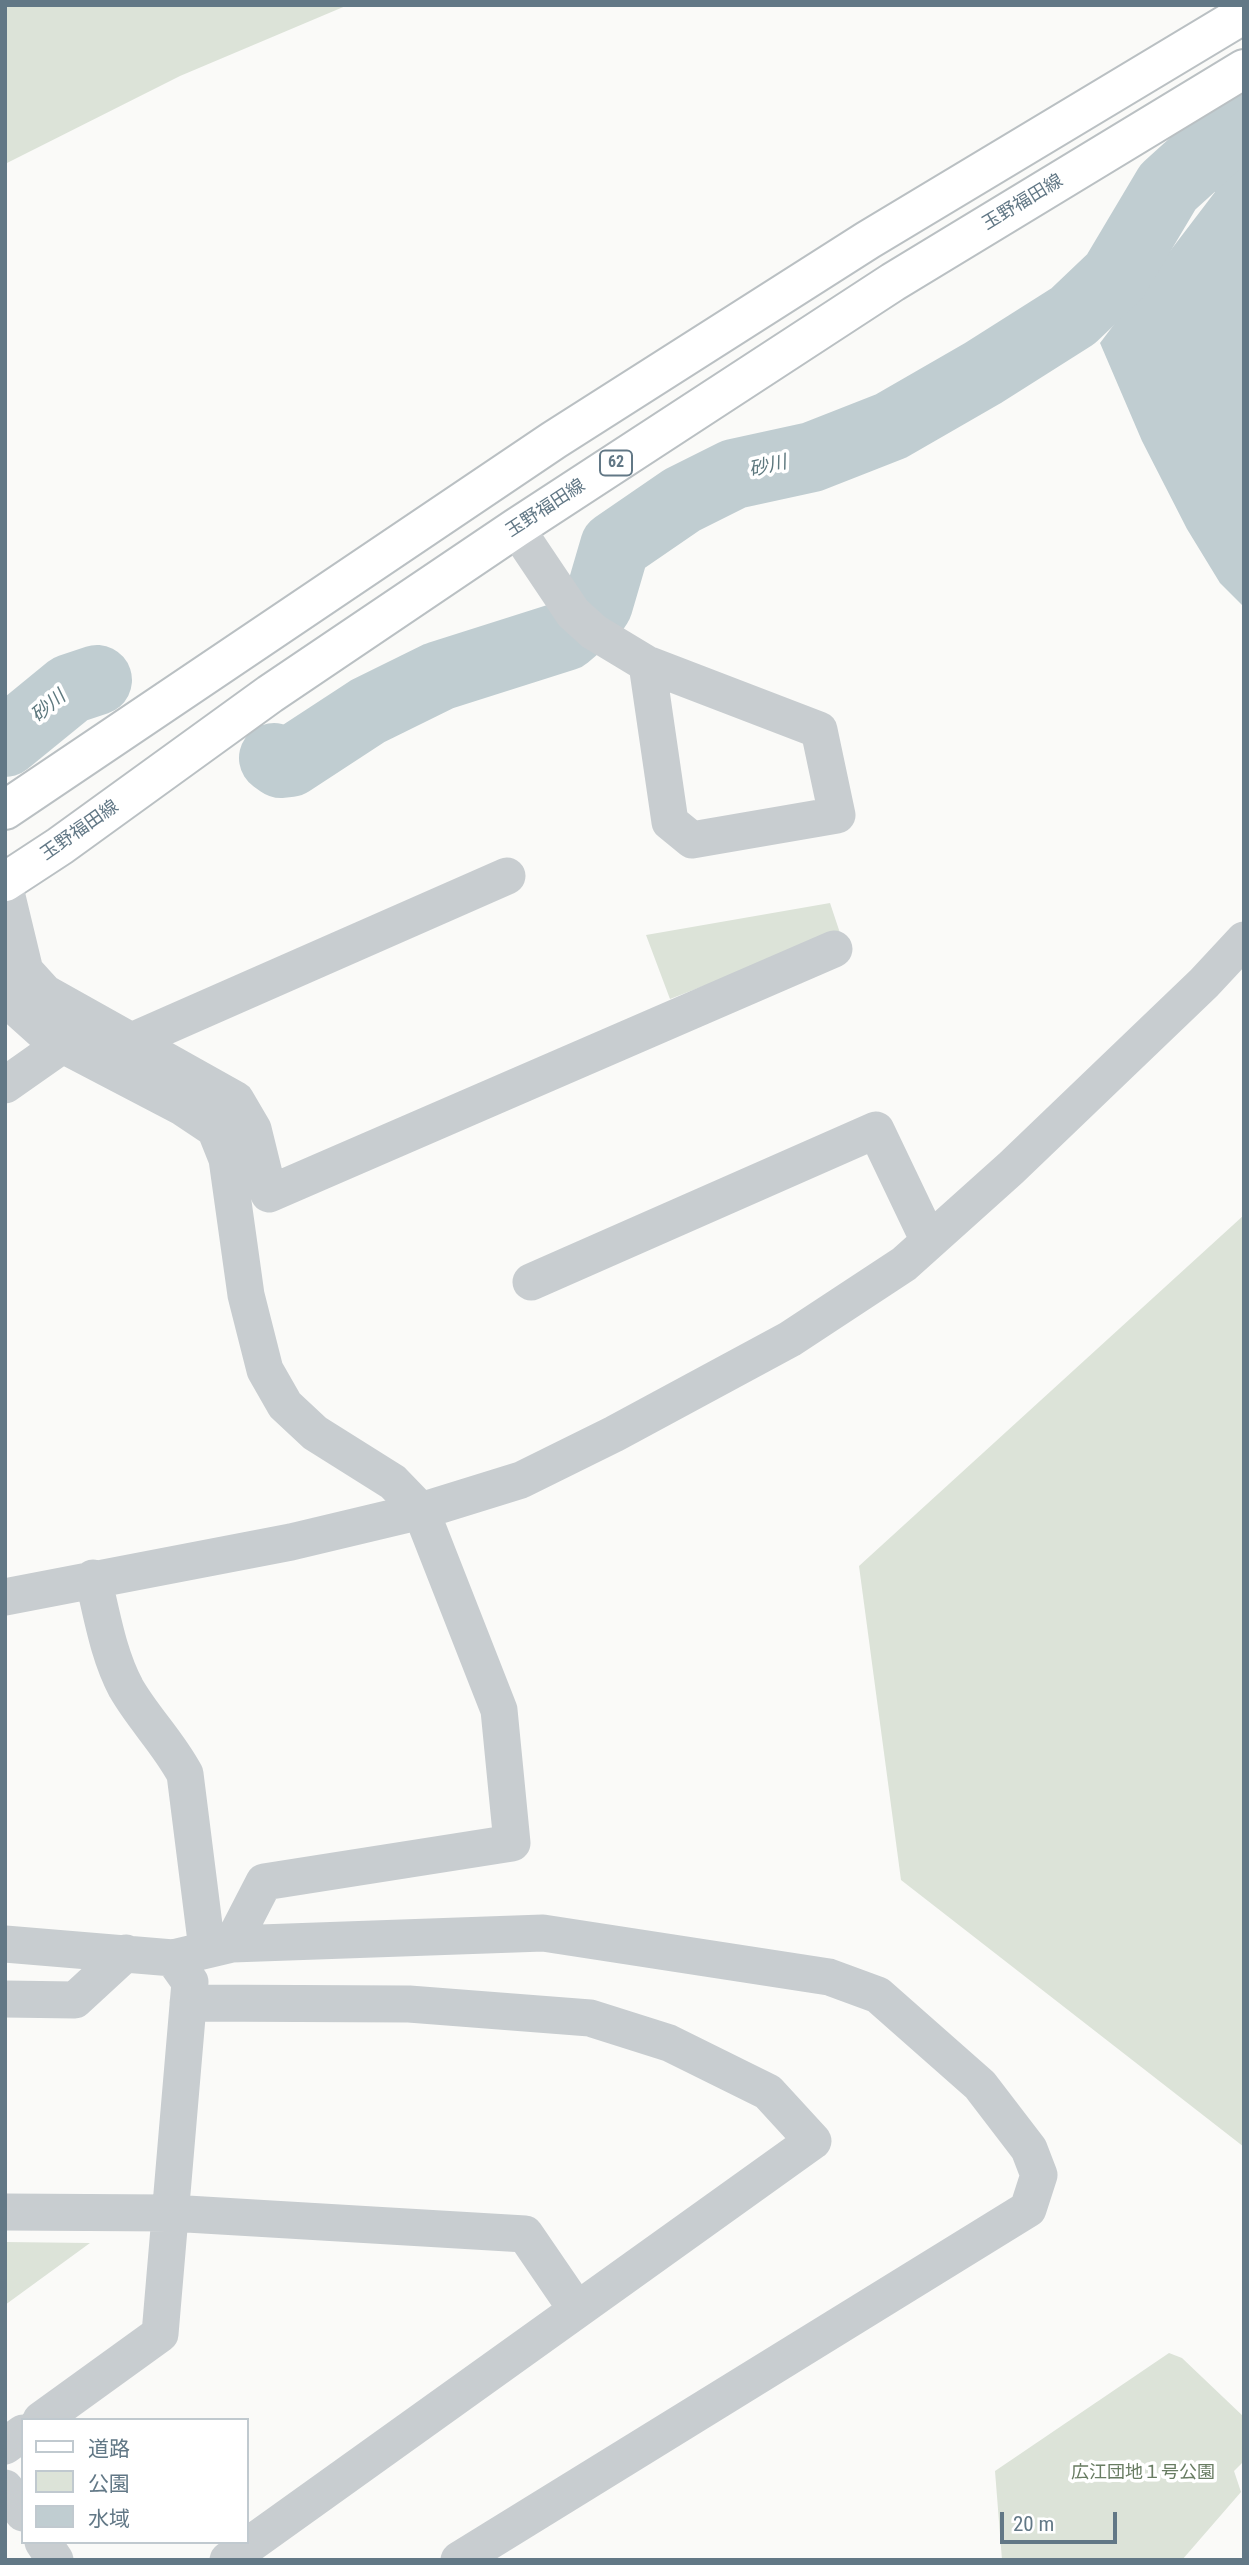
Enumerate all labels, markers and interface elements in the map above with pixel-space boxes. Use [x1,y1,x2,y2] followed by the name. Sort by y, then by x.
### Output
[979,171,1067,235] street label: 玉野福田線
[600,450,632,476] road number: 62
[747,452,789,482] water label: 砂川
[502,475,590,543] street label: 玉野福田線
[27,686,71,728] water label: 砂川
[37,796,123,866] street label: 玉野福田線
[21,2418,248,2544] legend
[88,2437,130,2461] text: 道路
[1071,2462,1215,2484] park label: 広江団地１号公園
[88,2472,130,2496] text: 公園
[1004,2498,1121,2542] scale bar
[88,2507,130,2531] text: 水域
[1013,2512,1054,2536] text: 20 m

